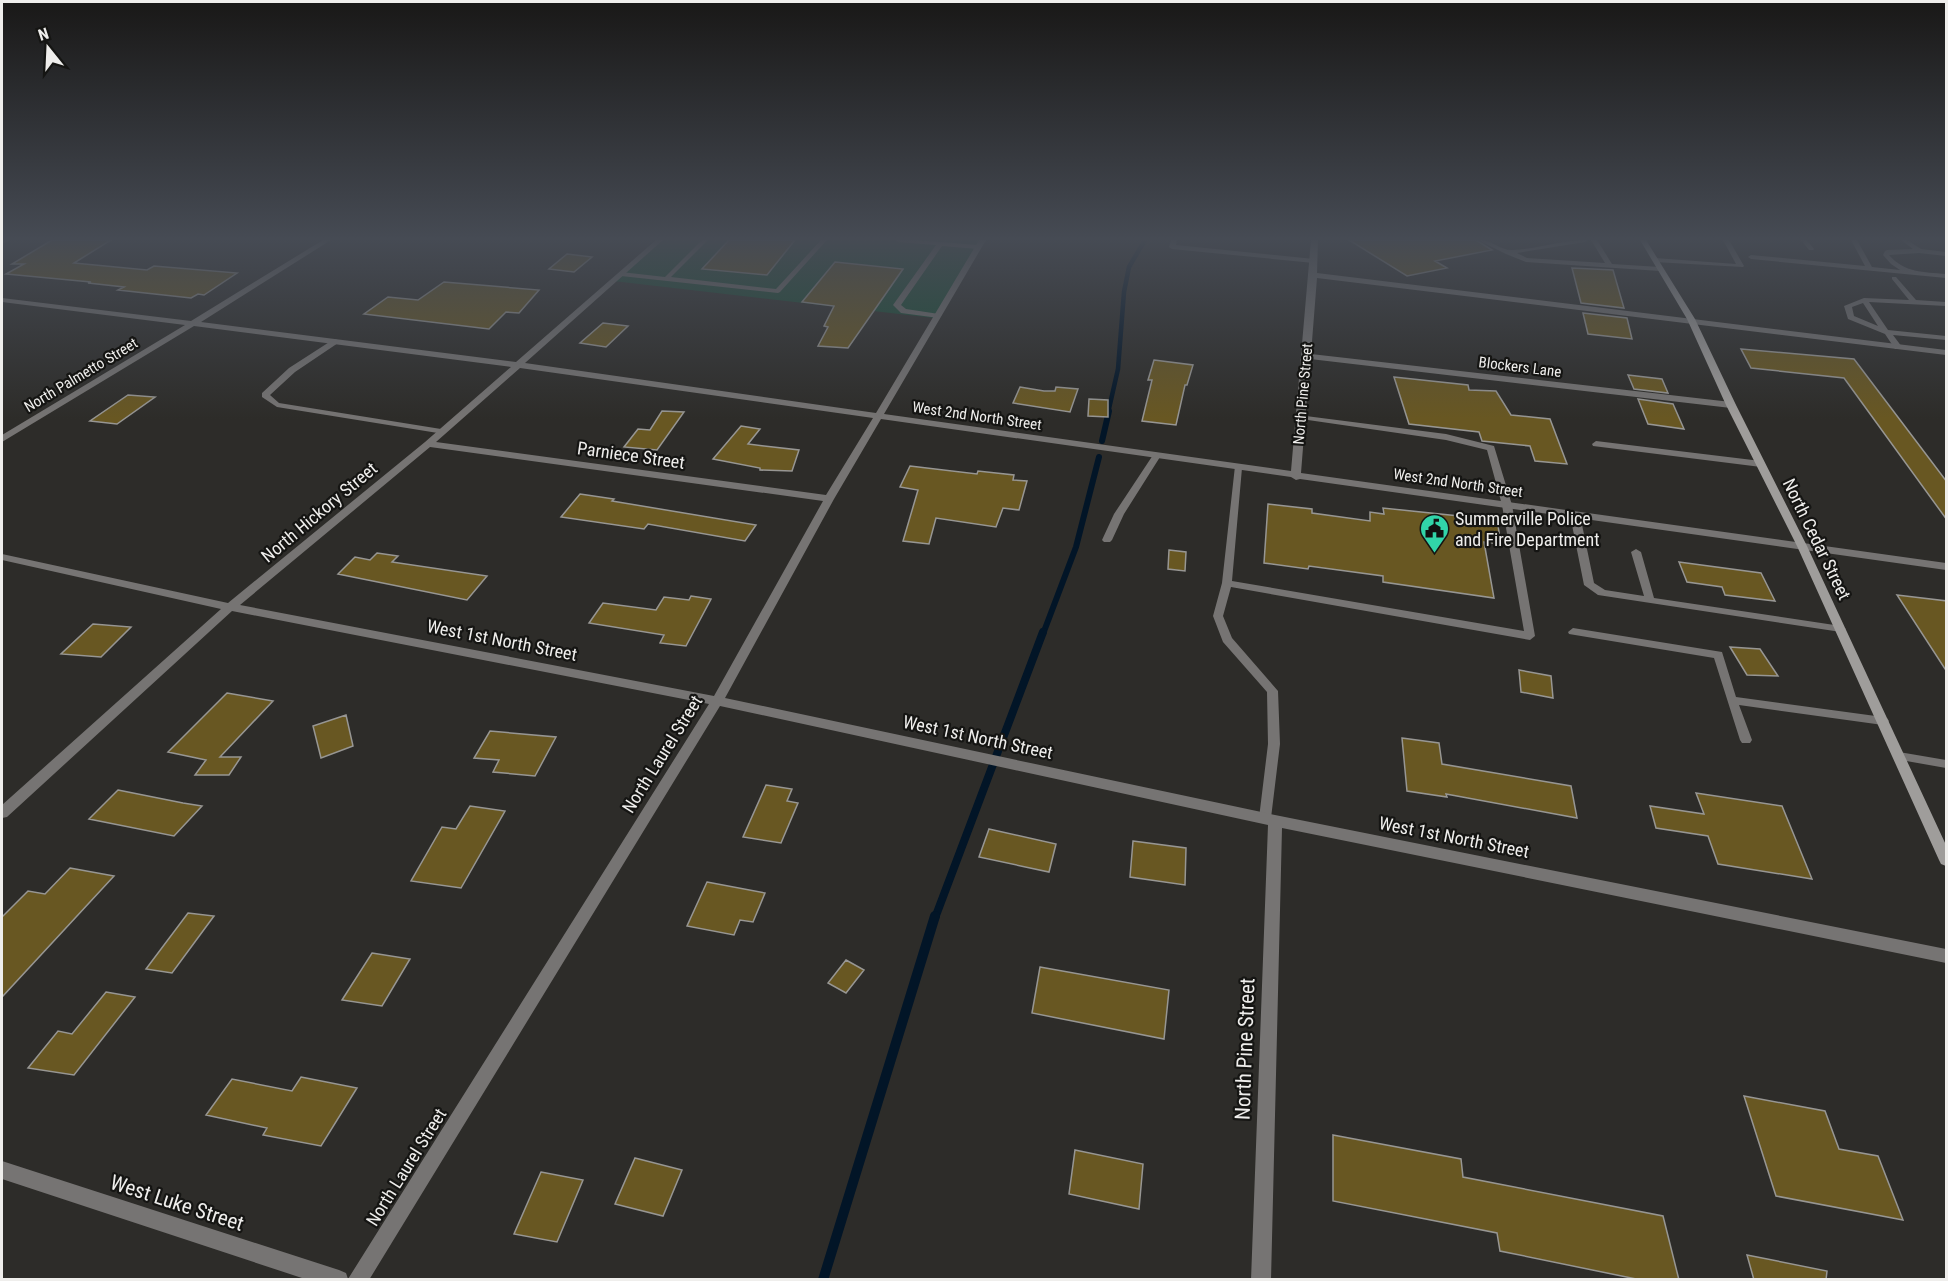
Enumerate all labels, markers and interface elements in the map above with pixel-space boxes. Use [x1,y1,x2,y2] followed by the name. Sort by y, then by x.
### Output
[18,18,78,78] north arrow
[36,24,51,45] text: N
[21,334,141,416] street label: North Palmetto Street
[1290,343,1316,445] street label: North Pine Street
[1478,353,1562,381] street label: Blockers Lane
[911,398,1043,434] street label: West 2nd North Street
[576,437,686,473] street label: Parniece Street
[257,458,381,566] street label: North Hickory Street
[1392,465,1524,501] street label: West 2nd North Street
[1779,475,1855,603] street label: North Cedar Street
[1455,508,1600,550] place label: Summerville Police and Fire Department
[1418,512,1450,554] public building icon: Summerville Police and Fire Department
[425,615,579,665] street label: West 1st North Street
[617,691,707,817] street label: North Laurel Street
[901,711,1055,763] street label: West 1st North Street
[1377,812,1531,862] street label: West 1st North Street
[1231,978,1259,1120] street label: North Pine Street
[361,1104,451,1230] street label: North Laurel Street
[107,1170,247,1236] street label: West Luke Street

